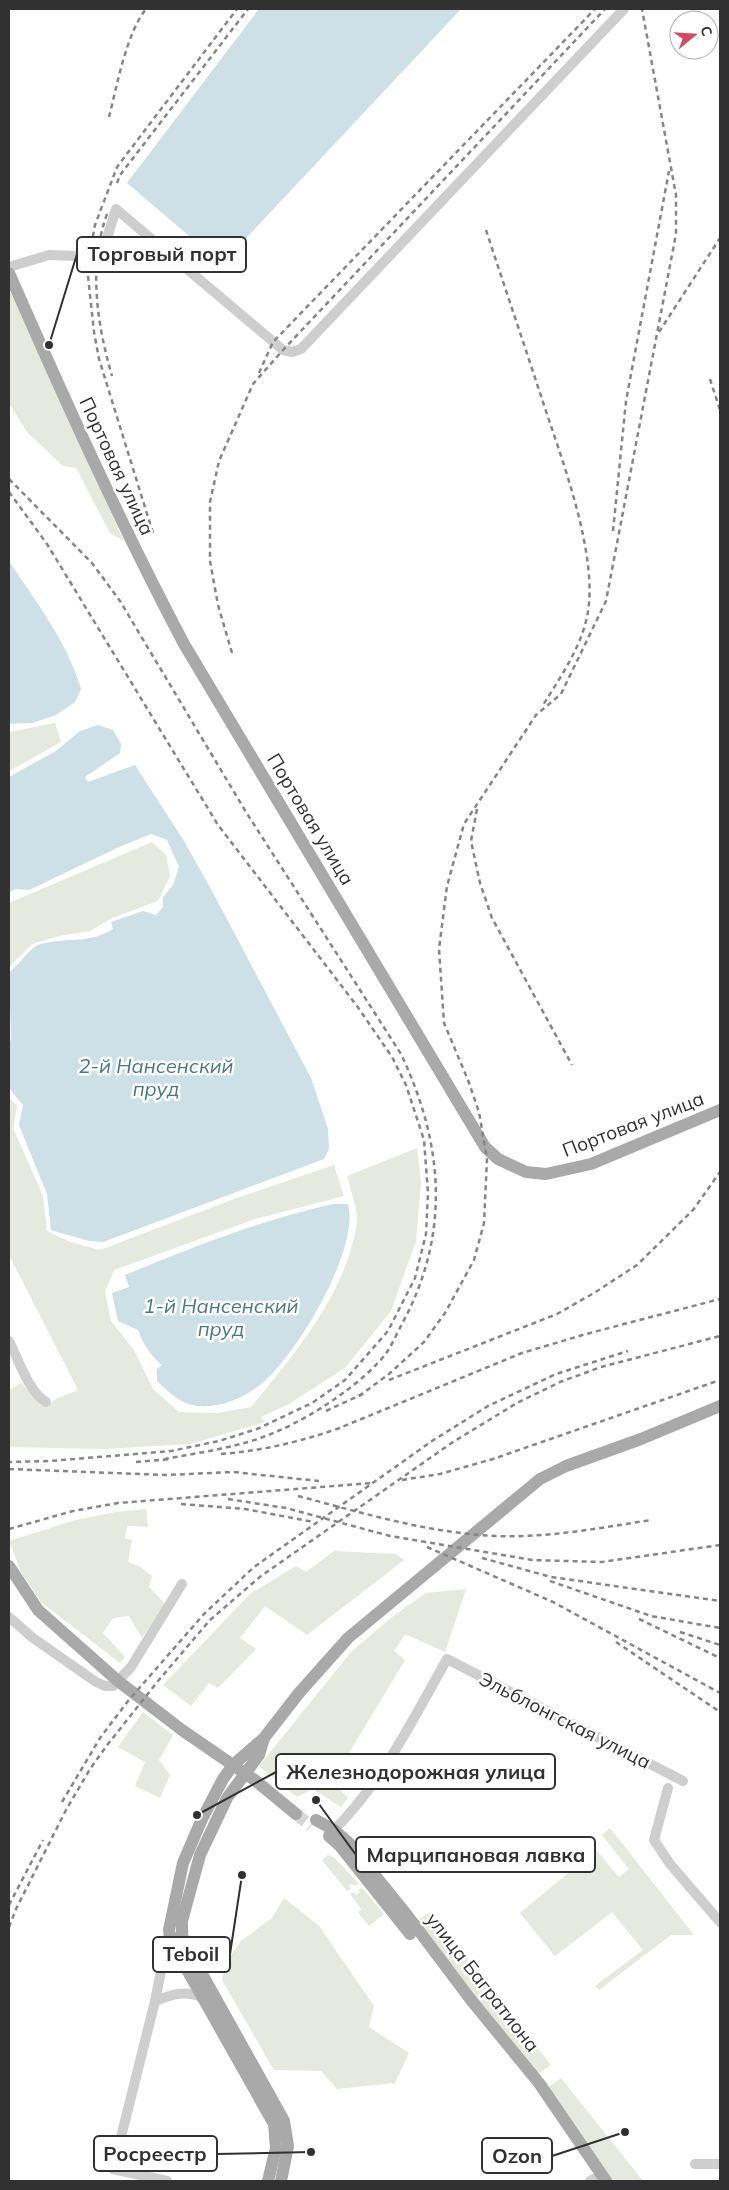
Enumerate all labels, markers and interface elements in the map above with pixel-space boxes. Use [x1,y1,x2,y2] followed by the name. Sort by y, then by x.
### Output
[669,10,719,60] north arrow
[696,24,716,38] text: С
[77,237,246,272] callout: Торговый порт
[88,241,237,266] text: Торговый порт
[74,393,160,539] street label: Портовая улица
[262,749,360,889] street label: Портовая улица
[79,1053,234,1101] water label: 2-й Нансенский пруд
[559,1086,707,1162] street label: Портовая улица
[144,1293,299,1341] water label: 1-й Нансенский пруд
[475,1666,655,1774] street label: Эльблонгская улица
[276,1754,555,1789] callout: Железнодорожная улица
[286,1759,546,1784] text: Железнодорожная улица
[356,1837,595,1872] callout: Марципановая лавка
[367,1842,585,1867] text: Марципановая лавка
[421,1907,545,2057] street label: улица Багратиона
[153,1937,230,1972] callout: Teboil
[163,1941,219,1966] text: Teboil
[94,2136,217,2171] callout: Росреестр
[482,2138,552,2173] callout: Ozon
[103,2141,207,2166] text: Росреестр
[492,2143,542,2168] text: Ozon

